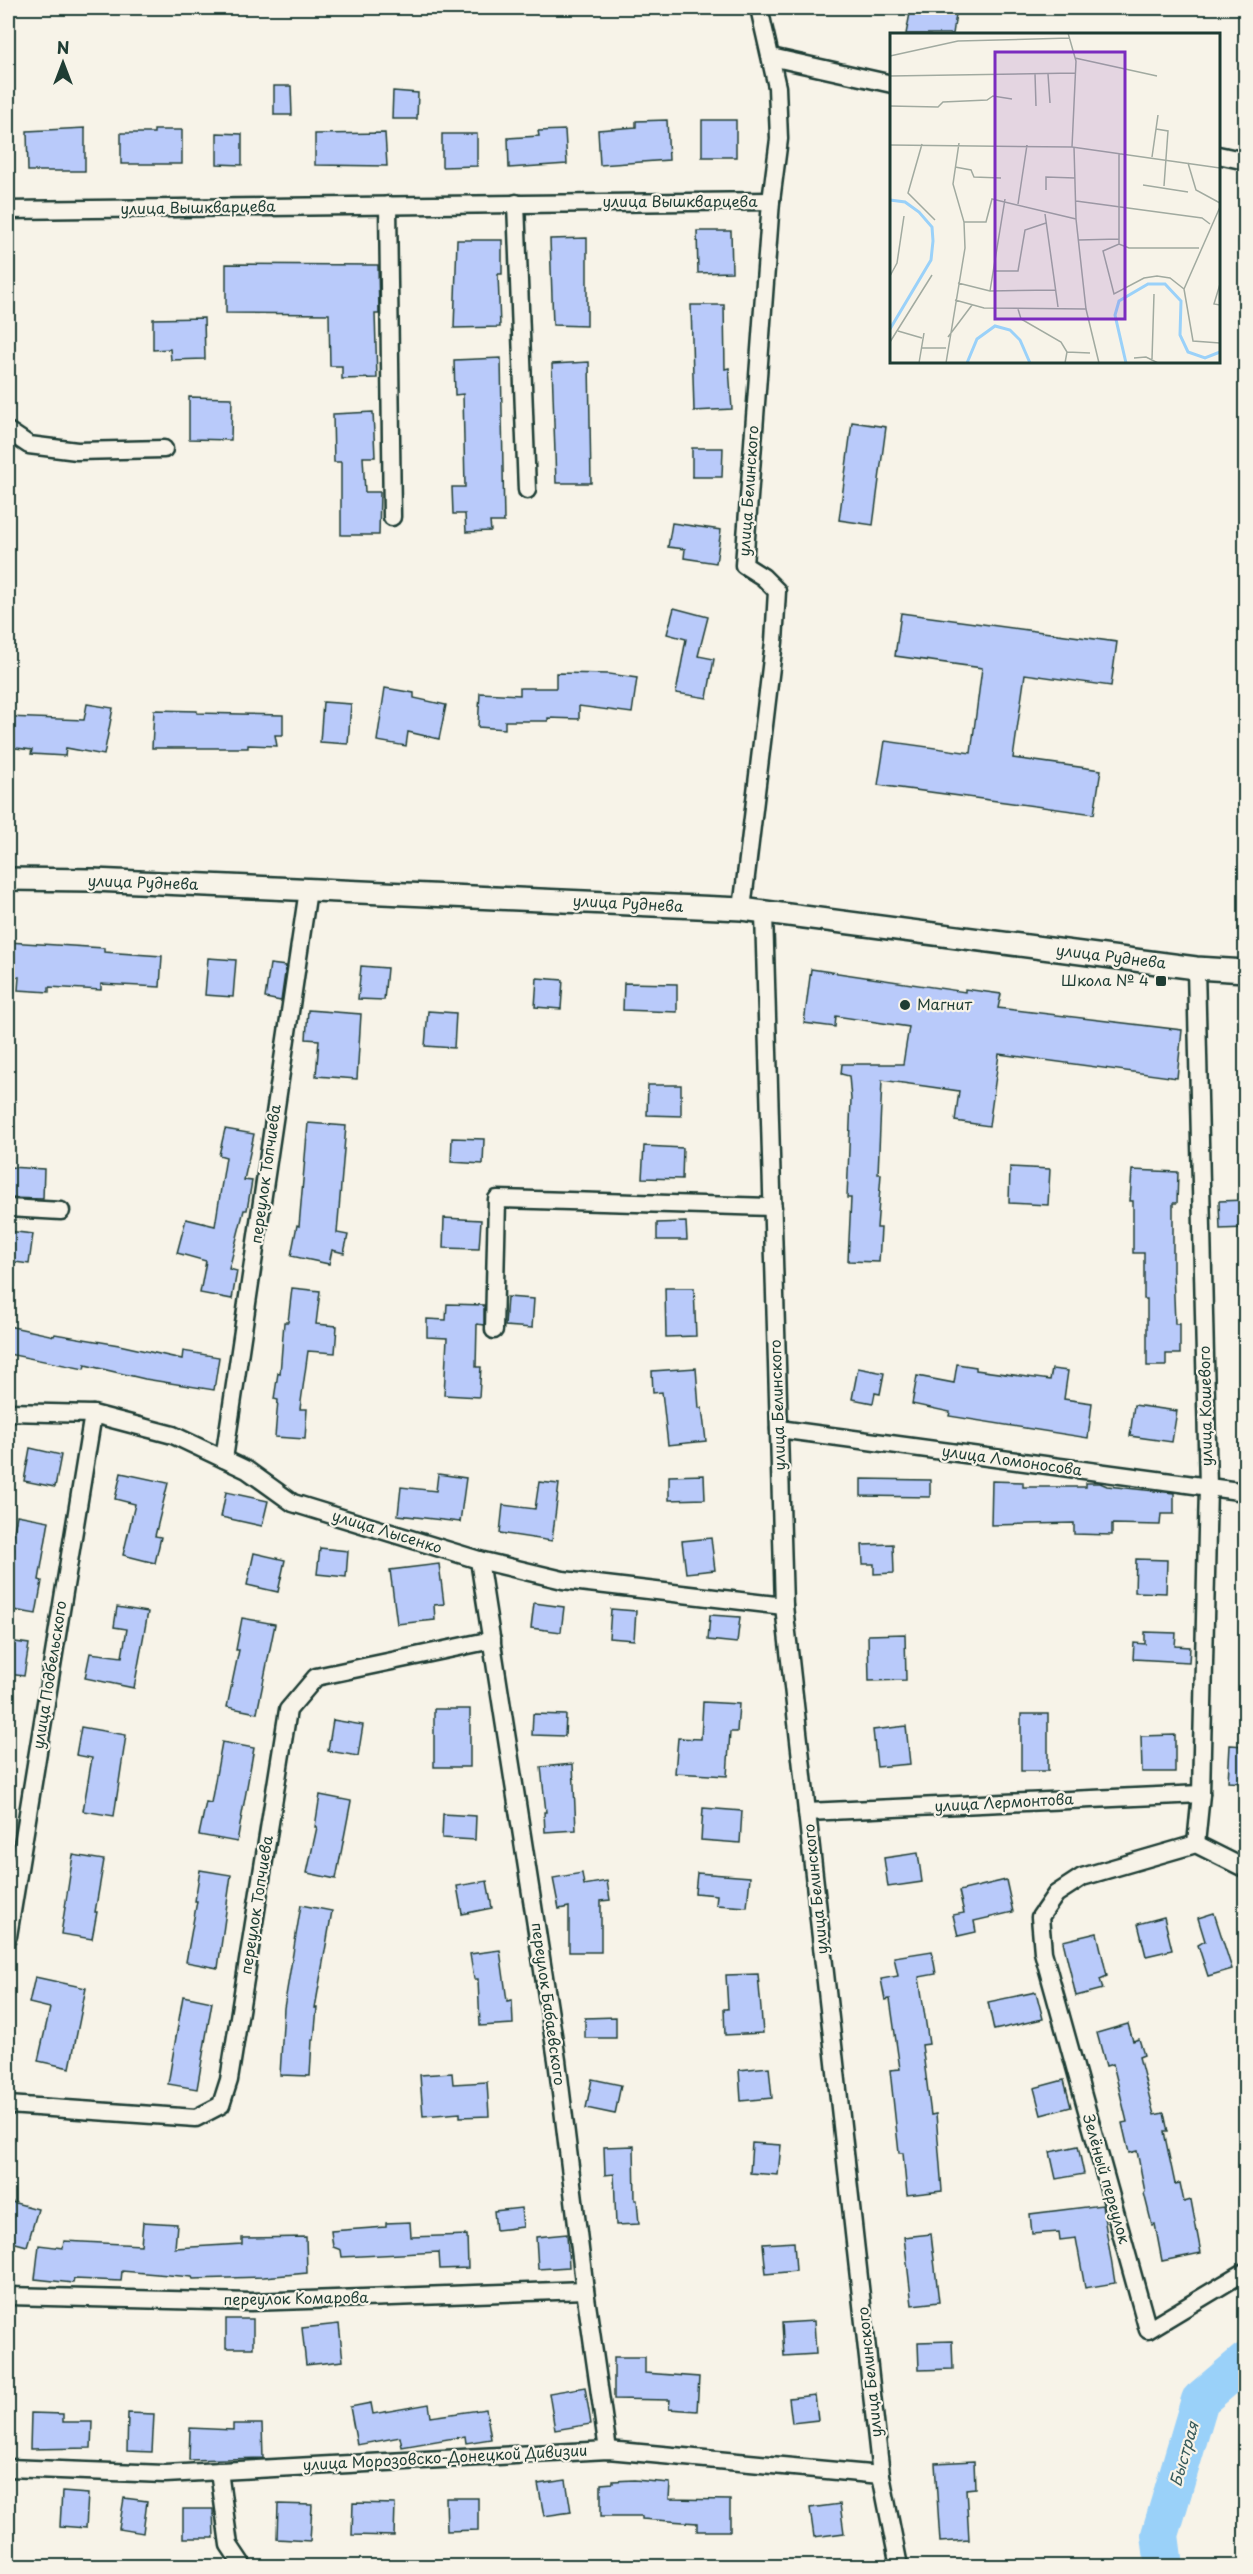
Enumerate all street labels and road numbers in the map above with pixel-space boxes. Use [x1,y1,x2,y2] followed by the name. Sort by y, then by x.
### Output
[602,189,758,212] street label: улица Вышкварцева
[120,194,276,219] street label: улица Вышкварцева
[731,425,764,557] street label: улица Белинского
[87,868,199,895] street label: улица Руднева
[572,888,685,917] street label: улица Руднева
[1055,937,1168,974] street label: улица Руднева
[243,1102,286,1245] street label: переулок Топчиева
[763,1339,790,1471] street label: улица Белинского
[1192,1346,1217,1467] street label: улица Кошевого
[941,1438,1084,1481] street label: улица Ломоносова
[330,1503,445,1558] street label: улица Лысенко
[25,1599,72,1751] street label: улица Подбельского
[934,1786,1075,1817] street label: улица Лермонтова
[796,1823,833,1956] street label: улица Белинского
[233,1833,278,1976] street label: переулок Топчиева
[527,1921,572,2087] street label: переулок Бабаевского
[1078,2111,1137,2246] street label: Зелёный переулок
[223,2285,369,2310] street label: переулок Комарова
[850,2306,887,2439] street label: улица Белинского
[302,2438,588,2475] street label: улица Морозовско-Донецкой Дивизии

